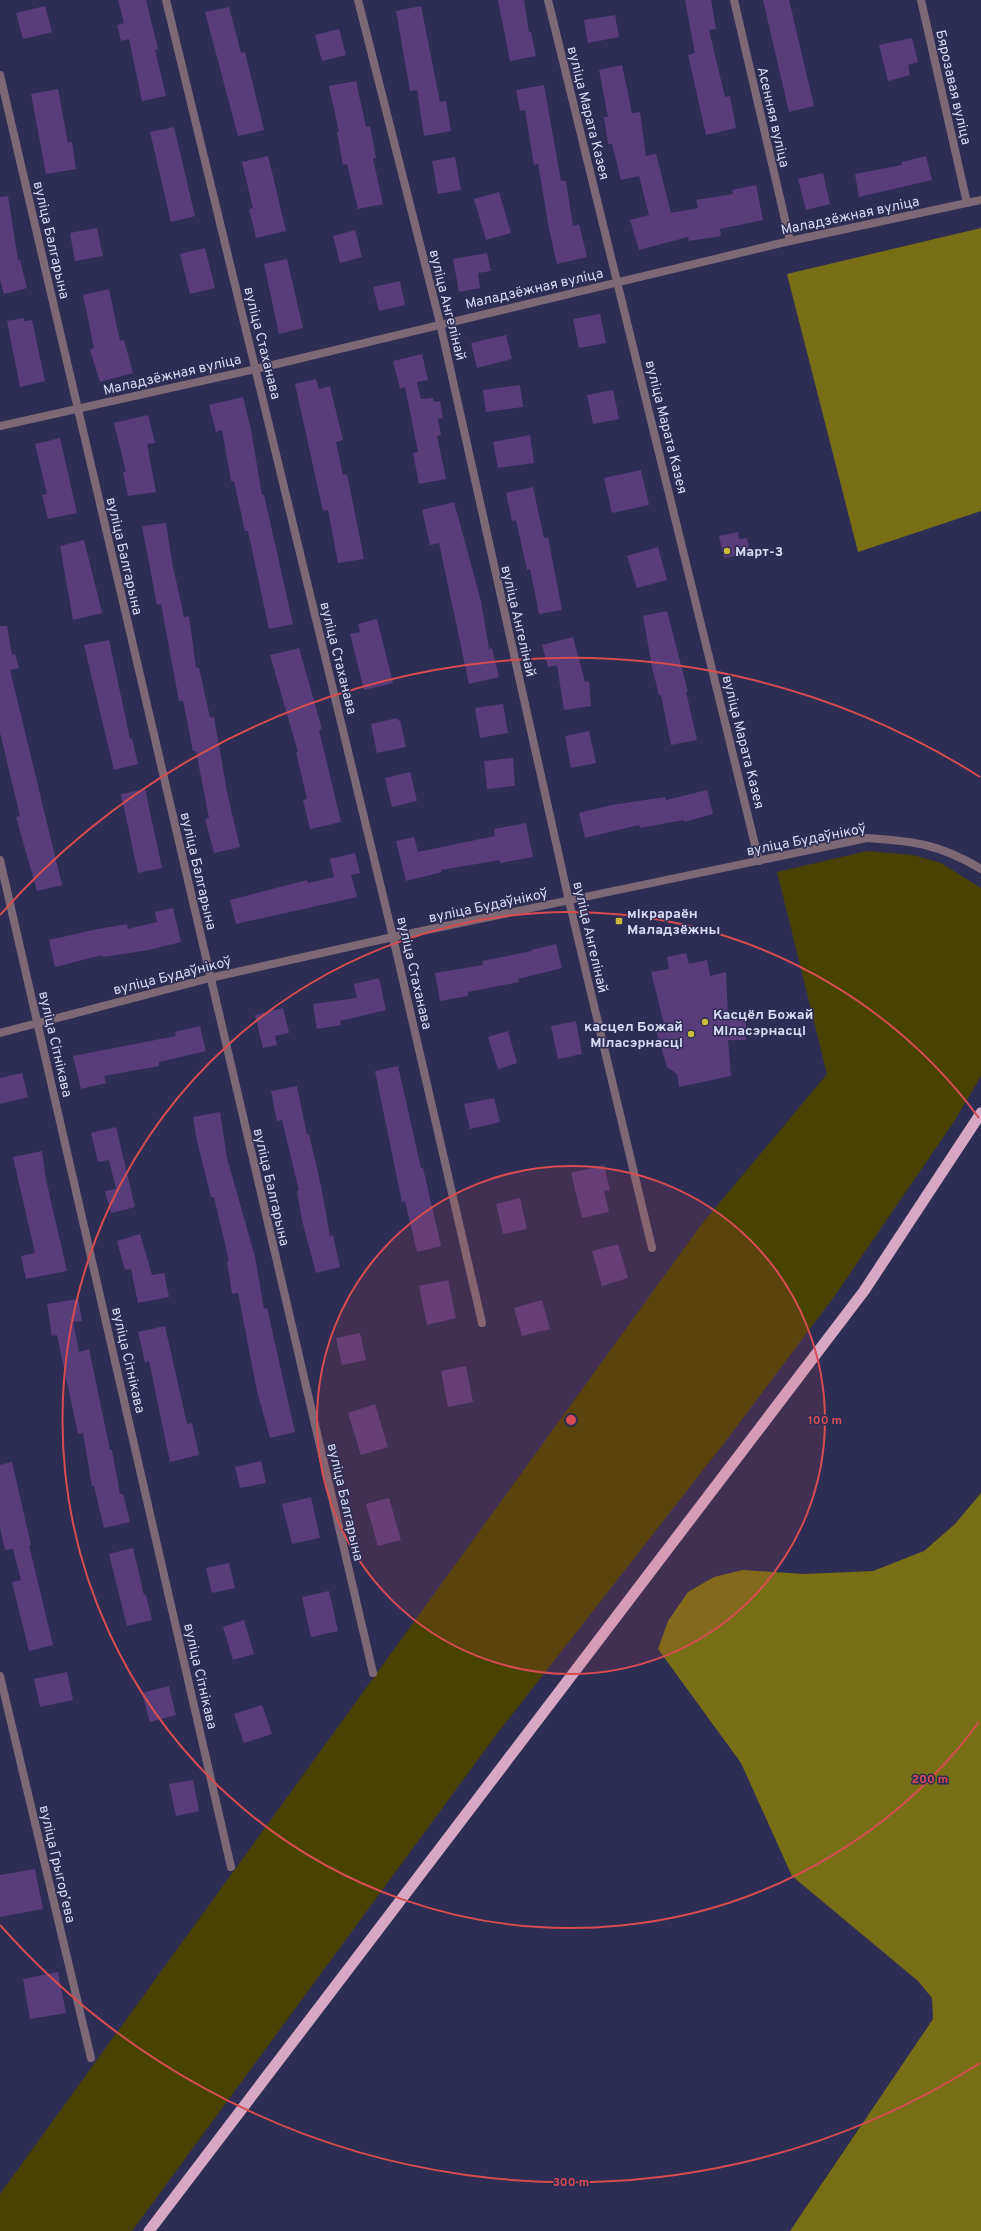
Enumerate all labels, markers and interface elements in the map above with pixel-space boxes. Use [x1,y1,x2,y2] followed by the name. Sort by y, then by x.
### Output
[931,28,974,147] street label: Бярозавая вуліца
[563,45,612,182] street label: вуліца Марата Казея
[753,65,792,169] street label: Асенняя вуліца
[29,180,72,301] street label: вуліца Балгарына
[780,193,921,239] street label: Маладзёжная вуліца
[425,248,469,363] street label: вуліца Ангелінай
[464,265,605,314] street label: Маладзёжная вуліца
[239,285,284,401] street label: вуліца Стаханава
[102,351,243,400] street label: Маладзёжная вуліца
[641,359,690,496] street label: вуліца Марата Казея
[102,496,145,617] street label: вуліца Балгарына
[735,544,783,561] place label: Март-3
[722,546,732,556] marker: Март-3
[496,564,539,679] street label: вуліца Ангелінай
[315,600,360,716] street label: вуліца Стаханава
[718,674,767,811] street label: вуліца Марата Казея
[176,811,219,932] street label: вуліца Балгарына
[745,821,867,860] street label: вуліца Будаўнікоў
[568,880,611,995] street label: вуліца Ангелінай
[427,886,549,927] street label: вуліца Будаўнікоў
[627,906,720,939] place label: мікрараён Маладзёжны
[392,915,435,1031] street label: вуліца Стаханава
[614,916,624,926] marker: мікрараён Маладзёжны
[112,954,233,999] street label: вуліца Будаўнікоў
[34,990,75,1099] street label: вуліца Сітнікава
[713,1007,813,1040] place label: Касцёл Божай Міласэрнасці
[700,1017,710,1027] marker: Касцёл Божай Міласэрнасці
[584,1019,683,1052] place label: касцел Божай Міласэрнасці
[686,1029,696,1039] marker: касцел Божай Міласэрнасці
[249,1127,292,1248] street label: вуліца Балгарына
[107,1306,148,1415] street label: вуліца Сітнікава
[564,1413,578,1427] centre of rings
[808,1413,842,1429] text: 100 m
[323,1442,366,1563] street label: вуліца Балгарына
[179,1622,220,1731] street label: вуліца Сітнікава
[912,1772,948,1788] text: 200 m
[35,1804,78,1925] street label: вуліца Грыгорʼева
[553,2175,589,2191] text: 300 m

